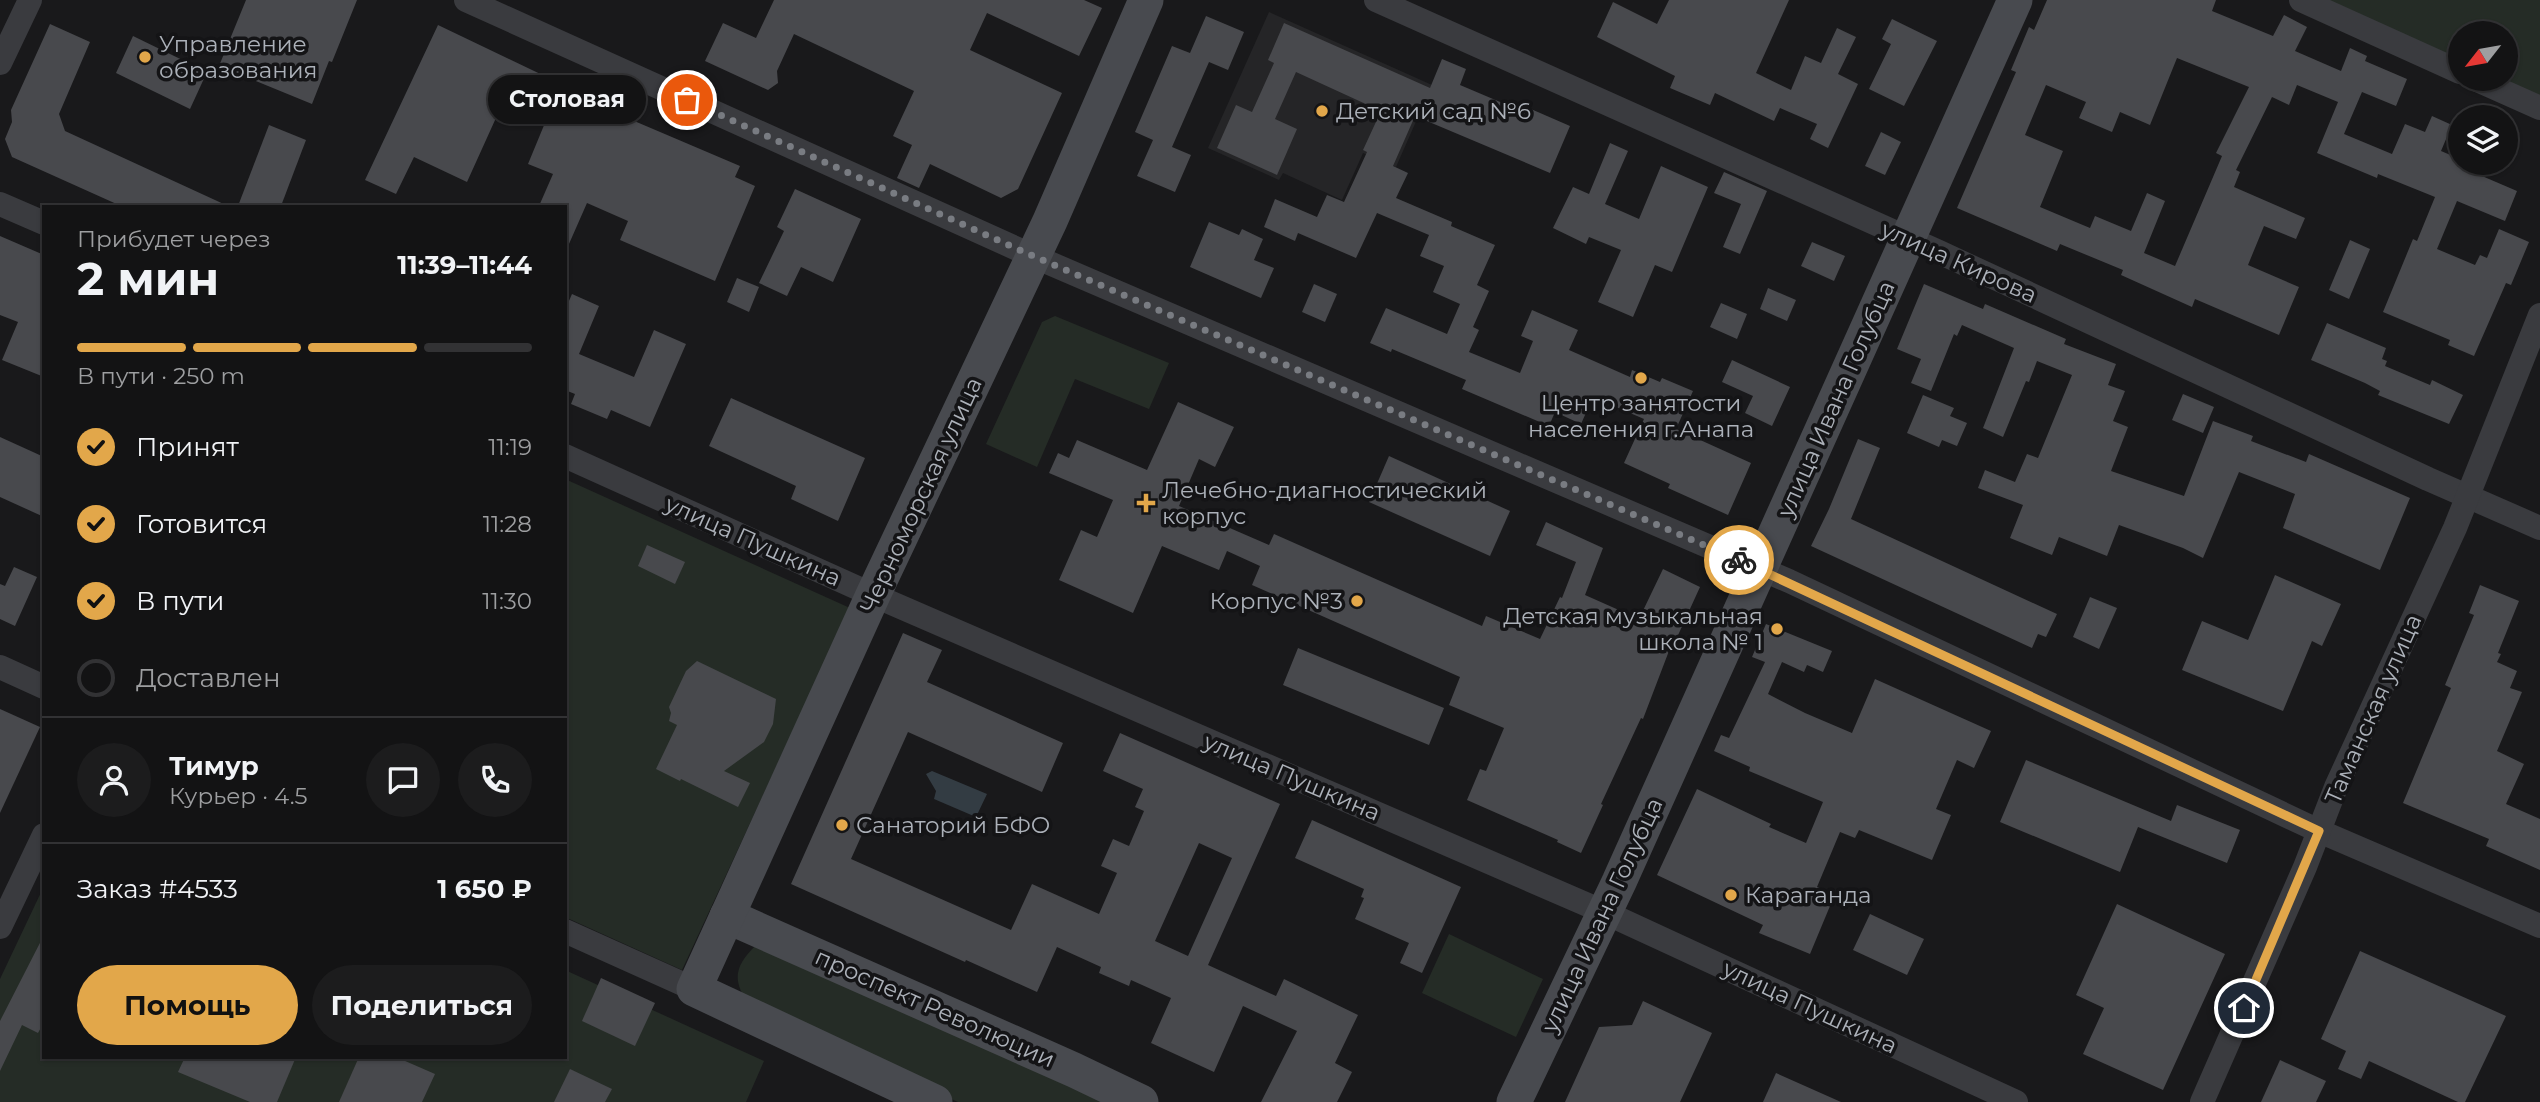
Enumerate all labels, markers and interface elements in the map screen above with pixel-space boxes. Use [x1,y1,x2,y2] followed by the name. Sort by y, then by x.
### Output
[2448,21,2518,91] north arrow
[2448,21,2518,175] map controls
[159,30,317,84] place label: Управление образования
[137,49,153,65] marker: Управление образования
[657,70,717,130] pin
[488,76,645,124] callout: Столовая
[668,81,706,119] icon: bag
[509,85,625,113] text: Столовая
[1336,97,1531,125] place label: Детский сад №6
[1314,103,1330,119] marker: Детский сад №6
[2448,105,2518,175] button: layers
[1876,215,2041,309] street label: улица Кирова
[77,225,271,253] text: Прибудет через
[397,249,532,281] text: 11:39–11:44
[77,250,219,307] text: 2 мин
[1771,277,1901,522] street label: улица Ивана Голубца
[77,362,245,390] text: В пути · 250 m
[1633,370,1649,386] marker: Центр занятости населения г.Анапа
[854,373,988,617] street label: Черноморская улица
[1528,389,1754,443] place label: Центр занятости населения г.Анапа
[77,428,115,466] icon: check
[136,431,239,463] text: Принят
[488,433,532,461] text: 11:19
[1162,476,1487,530] place label: Лечебно-диагностический корпус
[660,489,845,592] street label: улица Пушкина
[1136,493,1156,513] marker: Лечебно-диагностический корпус
[77,505,115,543] icon: check
[136,508,267,540] text: Готовится
[483,510,532,538] text: 11:28
[1704,525,1774,595] courier
[1720,541,1758,579] icon: bike
[77,582,115,620] icon: check
[136,585,225,617] text: В пути
[482,587,532,615] text: 11:30
[1210,587,1343,615] place label: Корпус №3
[1349,593,1365,609] marker: Корпус №3
[1503,602,1763,656] place label: Детская музыкальная школа № 1
[2319,610,2427,808] street label: Таманская улица
[1769,621,1785,637] marker: Детская музыкальная школа № 1
[136,662,281,694] text: Доставлен
[1199,727,1385,827] street label: улица Пушкина
[77,743,151,817] button: person
[366,743,440,817] button: chat
[458,743,532,817] button: phone
[169,750,259,782] text: Тимур
[169,782,308,810] text: Курьер · 4.5
[1535,793,1669,1038] street label: улица Ивана Голубца
[856,811,1050,839] place label: Санаторий БФО
[834,817,850,833] marker: Санаторий БФО
[77,873,238,905] text: Заказ #4533
[437,873,532,905] text: 1 650 ₽
[1745,881,1872,909] place label: Караганда
[1723,887,1739,903] marker: Караганда
[811,943,1059,1073] street label: проспект Революции
[1717,954,1902,1060] street label: улица Пушкина
[77,965,298,1045] button: Помощь
[312,965,532,1045] button: Поделиться
[2214,978,2274,1038] pin
[2225,989,2263,1027] icon: home

